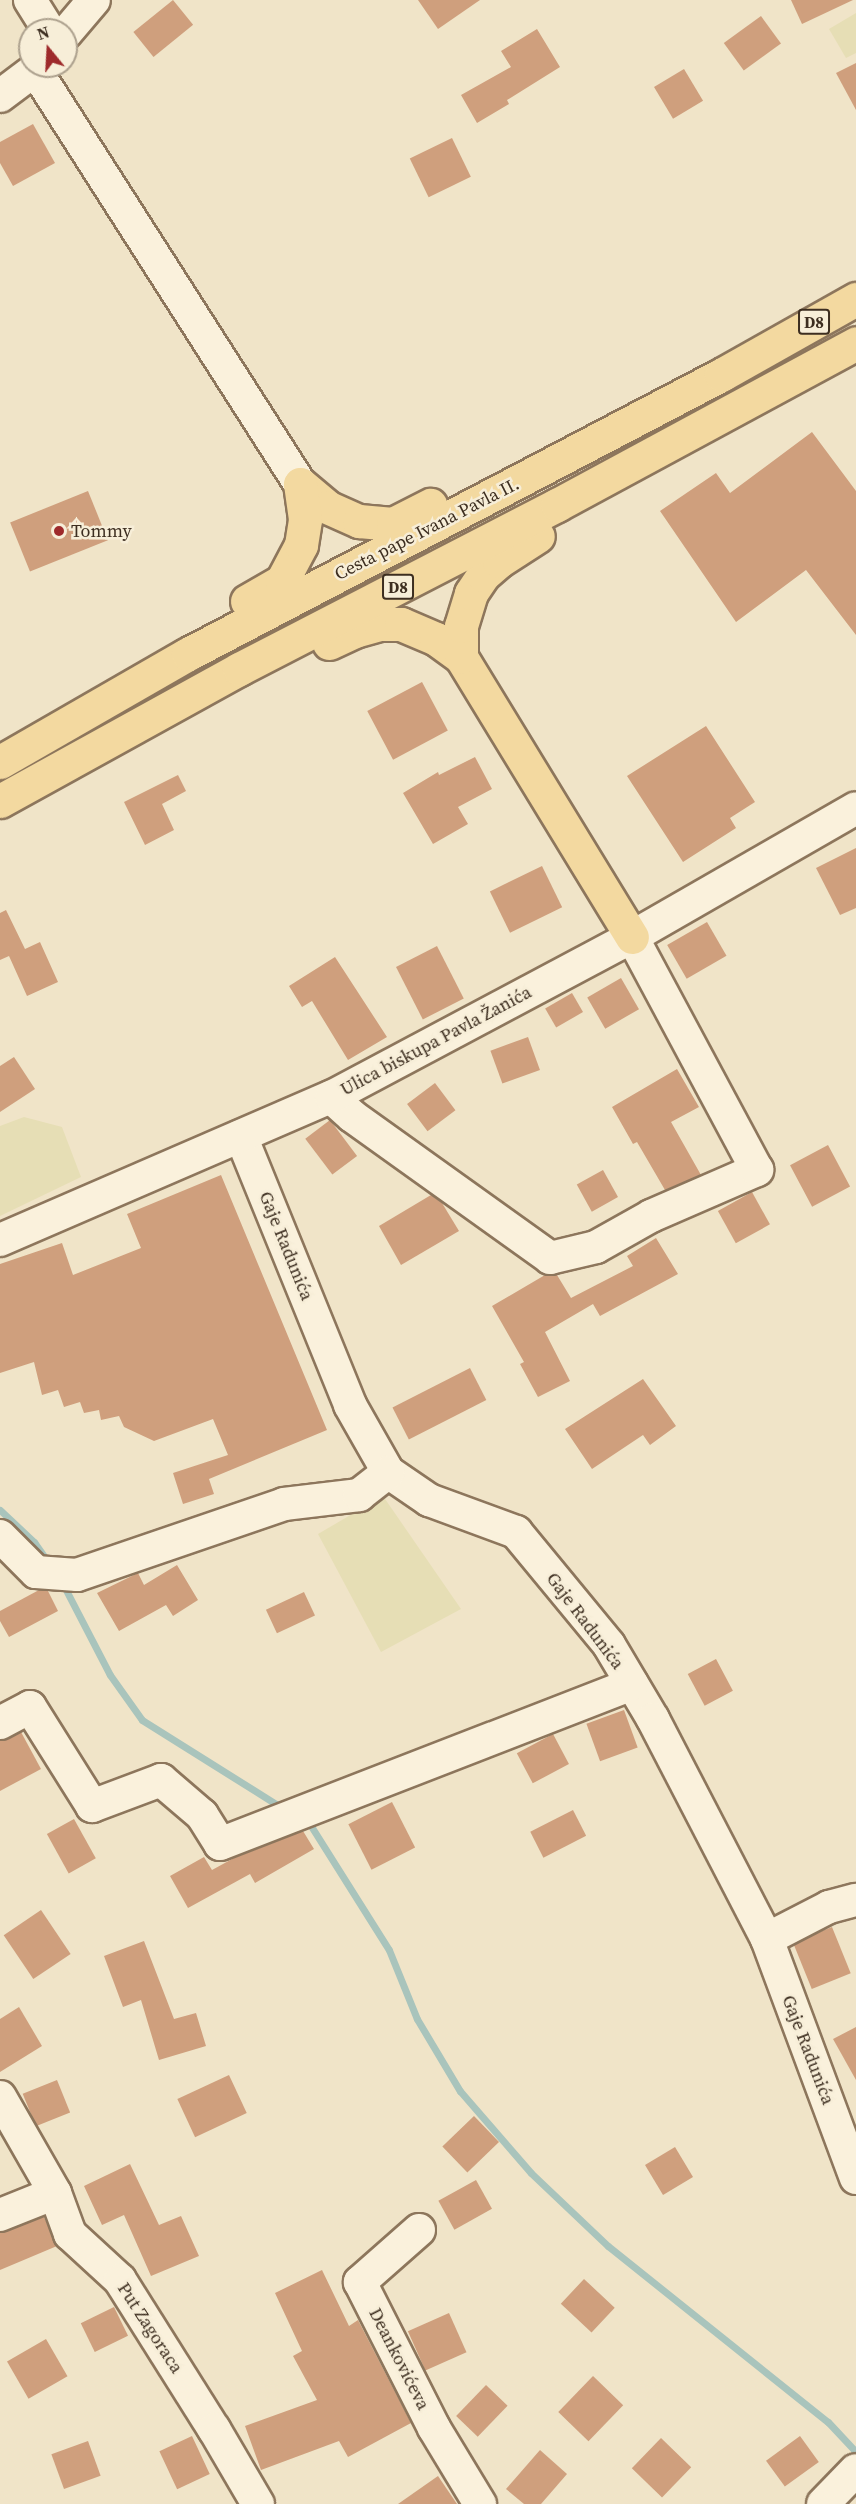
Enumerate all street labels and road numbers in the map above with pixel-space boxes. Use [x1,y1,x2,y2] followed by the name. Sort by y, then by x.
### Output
[798,309,830,335] road number: D8
[331,473,523,585] street label: Cesta pape Ivana Pavla II.
[382,574,414,600] road number: D8
[337,981,535,1101] street label: Ulica biskupa Pavla Žanića
[254,1188,318,1304] street label: Gaje Radunića
[542,1568,628,1674] street label: Gaje Radunića
[777,1992,839,2108] street label: Gaje Radunića
[113,2279,187,2377] street label: Put Zagoraca
[364,2304,434,2414] street label: Deankovićeva

